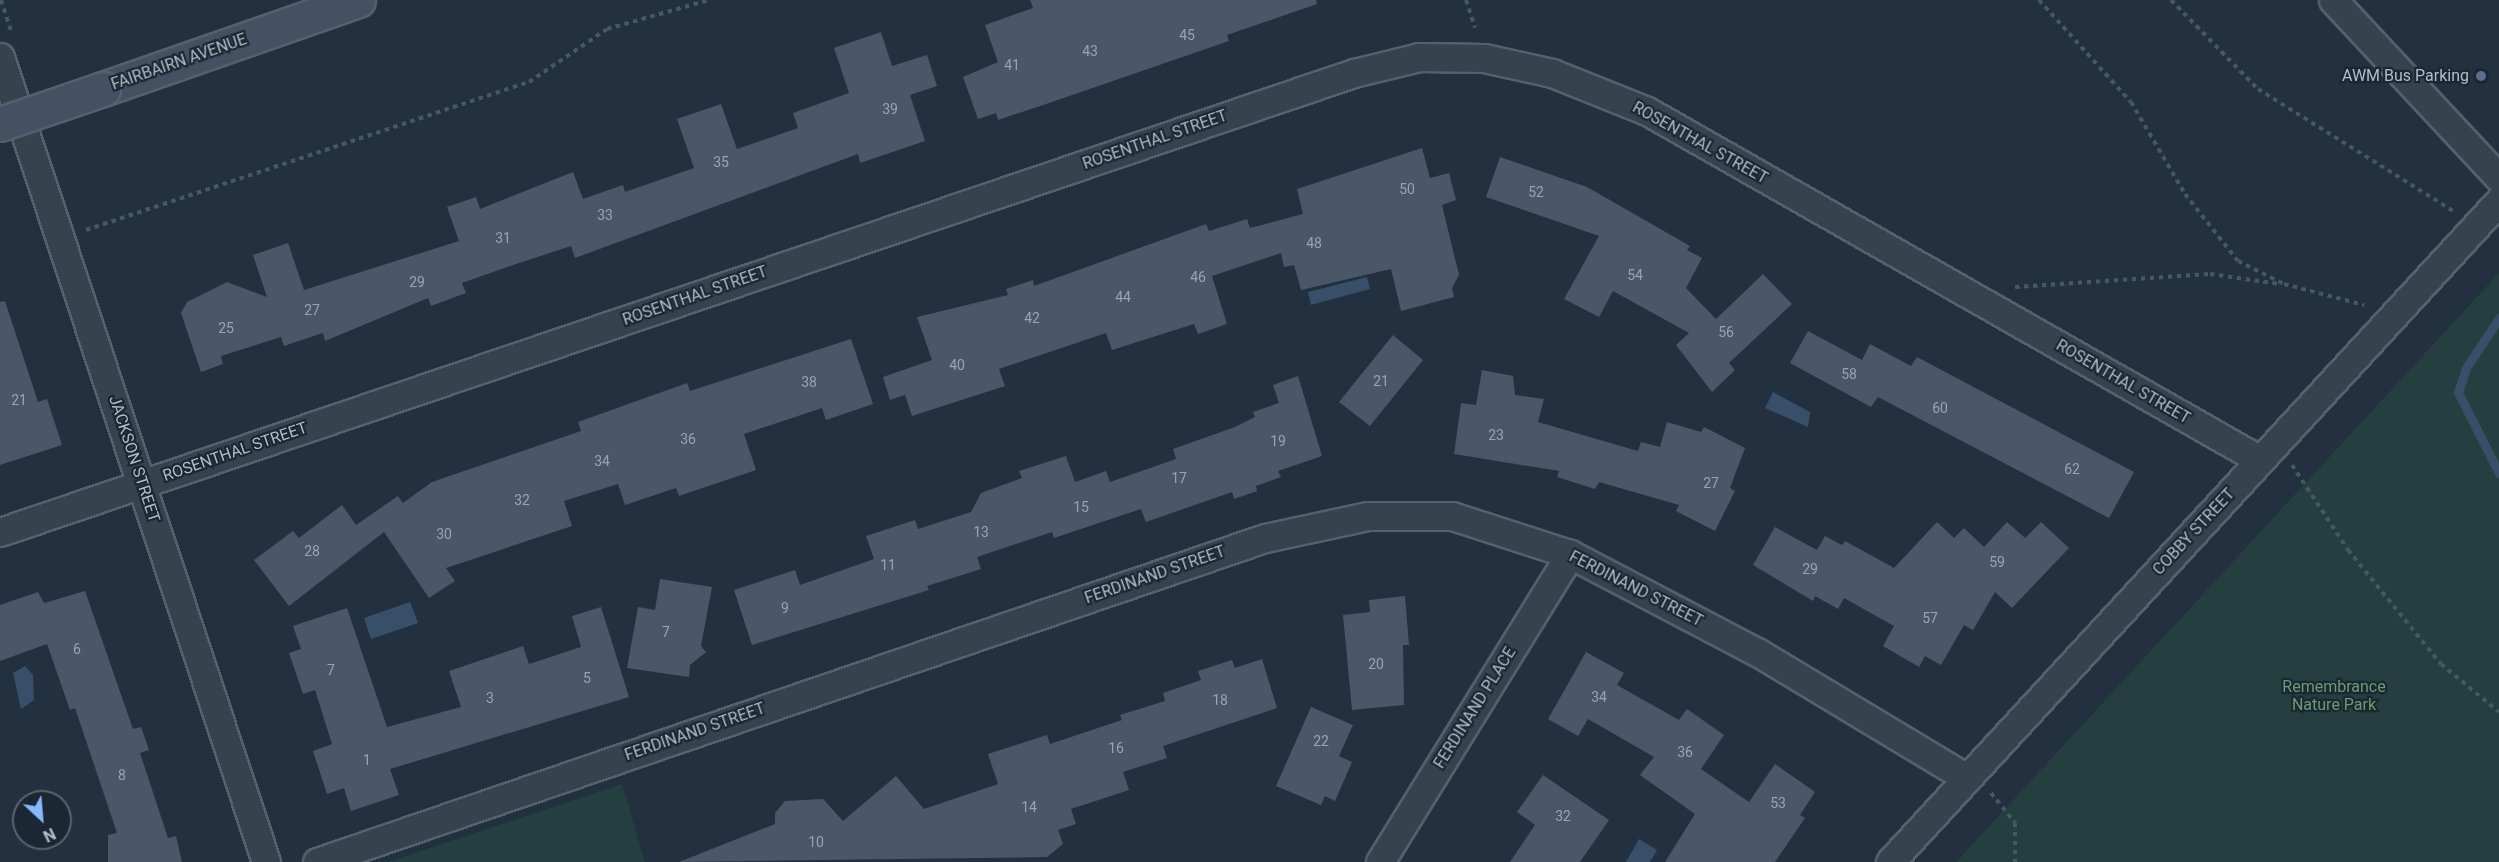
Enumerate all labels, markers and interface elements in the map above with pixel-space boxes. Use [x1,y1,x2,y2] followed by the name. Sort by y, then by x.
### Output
[1179,27,1195,43] house number: 45
[109,30,249,94] street label: FAIRBAIRN AVENUE
[1082,43,1098,59] house number: 43
[1004,57,1020,73] house number: 41
[2342,66,2469,86] place label: AWM Bus Parking
[2474,69,2488,83] marker: AWM Bus Parking
[1629,98,1771,188] street label: ROSENTHAL STREET
[882,101,898,117] house number: 39
[1080,106,1230,174] street label: ROSENTHAL STREET
[713,154,729,170] house number: 35
[1399,181,1415,197] house number: 50
[1528,184,1544,200] house number: 52
[597,207,613,223] house number: 33
[495,230,511,246] house number: 31
[1306,235,1322,251] house number: 48
[620,262,770,330] street label: ROSENTHAL STREET
[1627,267,1643,283] house number: 54
[1190,269,1206,285] house number: 46
[409,274,425,290] house number: 29
[1115,289,1131,305] house number: 44
[304,302,320,318] house number: 27
[1024,310,1040,326] house number: 42
[218,320,234,336] house number: 25
[1718,324,1734,340] house number: 56
[2053,336,2193,428] street label: ROSENTHAL STREET
[949,357,965,373] house number: 40
[1841,366,1857,382] house number: 58
[1373,373,1389,389] house number: 21
[801,374,817,390] house number: 38
[11,392,27,408] house number: 21
[104,393,164,525] street label: JACKSON STREET
[1932,400,1948,416] house number: 60
[160,418,310,486] street label: ROSENTHAL STREET
[1488,427,1504,443] house number: 23
[680,431,696,447] house number: 36
[1270,433,1286,449] house number: 19
[594,453,610,469] house number: 34
[2064,461,2080,477] house number: 62
[1171,470,1187,486] house number: 17
[1703,475,1719,491] house number: 27
[2149,485,2239,579] street label: COBBY STREET
[514,492,530,508] house number: 32
[1073,499,1089,515] house number: 15
[973,524,989,540] house number: 13
[436,526,452,542] house number: 30
[1082,542,1228,608] street label: FERDINAND STREET
[304,543,320,559] house number: 28
[1566,547,1706,631] street label: FERDINAND STREET
[1989,554,2005,570] house number: 59
[880,557,896,573] house number: 11
[1802,561,1818,577] house number: 29
[781,600,789,616] house number: 9
[1922,610,1938,626] house number: 57
[662,624,670,640] house number: 7
[73,641,81,657] house number: 6
[1430,644,1520,772] street label: FERDINAND PLACE
[1368,656,1384,672] house number: 20
[327,662,335,678] house number: 7
[583,670,591,686] house number: 5
[2282,677,2386,715] park label: Remembrance Nature Park
[1591,689,1607,705] house number: 34
[486,690,494,706] house number: 3
[1212,692,1228,708] house number: 18
[622,699,768,765] street label: FERDINAND STREET
[1313,733,1329,749] house number: 22
[1108,740,1124,756] house number: 16
[1677,744,1693,760] house number: 36
[363,752,371,768] house number: 1
[118,767,126,783] house number: 8
[12,790,72,850] north arrow
[1770,795,1786,811] house number: 53
[1021,799,1037,815] house number: 14
[1555,808,1571,824] house number: 32
[40,824,58,846] text: N
[808,834,824,850] house number: 10

